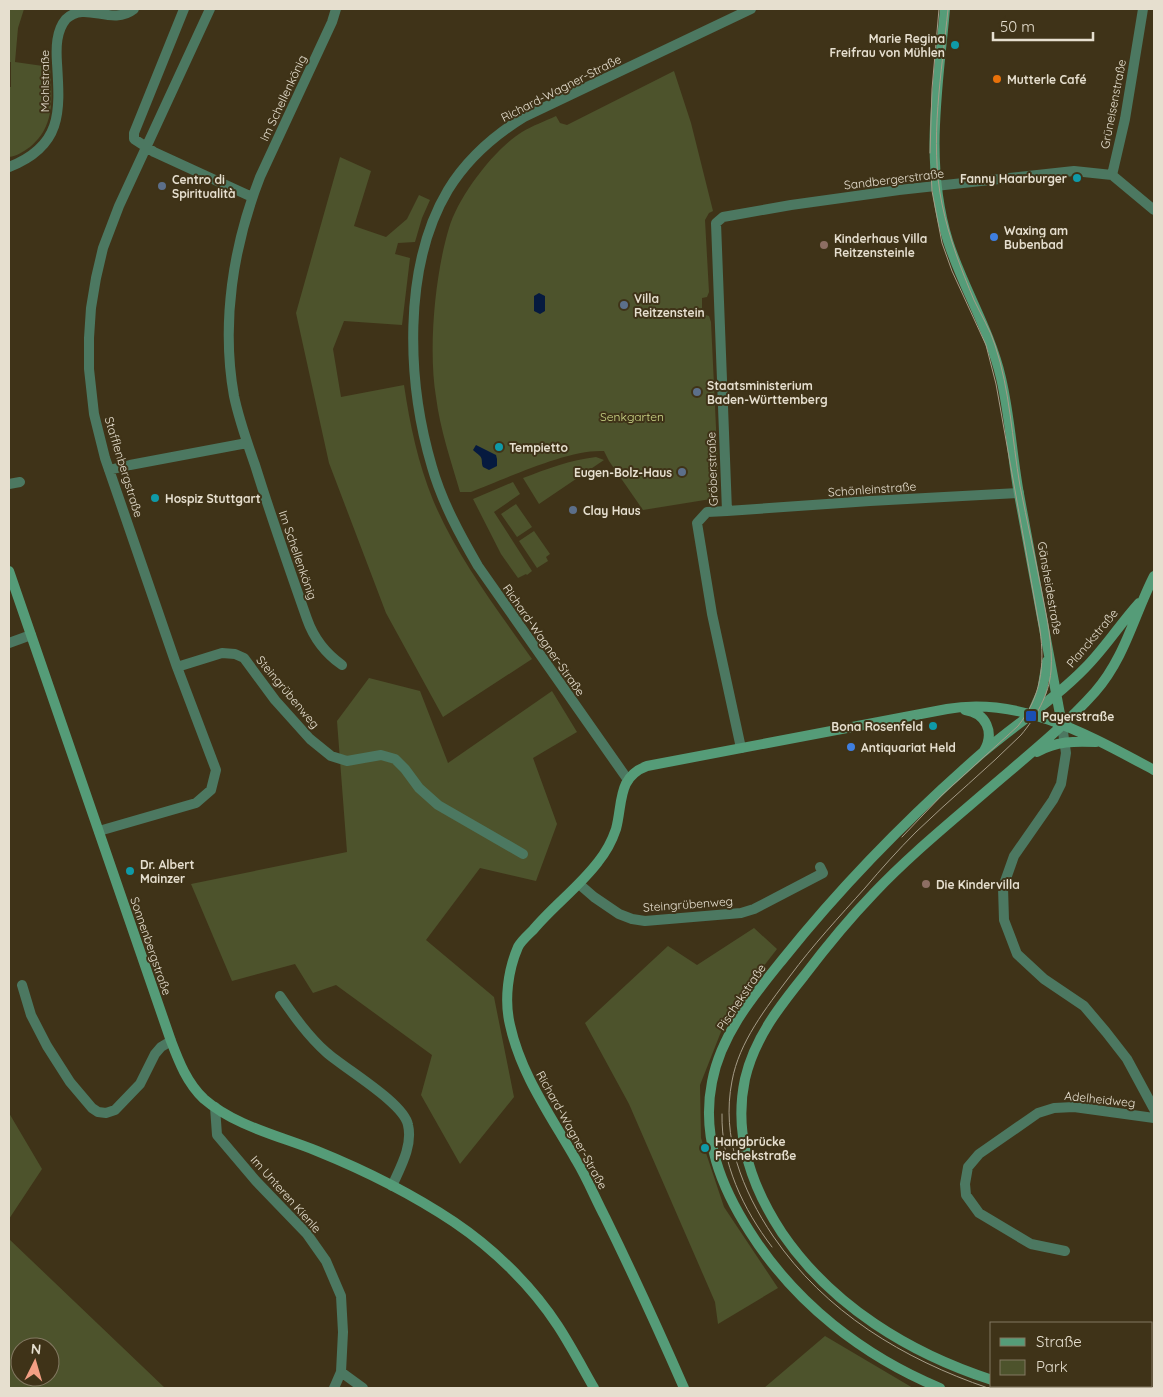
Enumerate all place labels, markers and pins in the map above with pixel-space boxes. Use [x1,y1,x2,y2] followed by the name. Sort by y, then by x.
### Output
[829,31,945,60] place label: Marie Regina Freifrau von Mühlen
[949,39,961,51] marker: Marie Regina Freifrau von Mühlen
[1007,72,1087,87] place label: Mutterle Café
[991,73,1003,85] marker: Mutterle Café
[960,171,1067,186] place label: Fanny Haarburger
[172,172,236,201] place label: Centro di Spiritualità
[1071,172,1083,184] marker: Fanny Haarburger
[156,180,168,192] marker: Centro di Spiritualità
[1004,223,1068,252] place label: Waxing am Bubenbad
[834,231,927,260] place label: Kinderhaus Villa Reitzensteinle
[988,231,1000,243] marker: Waxing am Bubenbad
[818,239,830,251] marker: Kinderhaus Villa Reitzensteinle
[634,291,705,320] place label: Villa Reitzenstein
[618,299,630,311] marker: Villa Reitzenstein
[707,378,828,407] place label: Staatsministerium Baden-Württemberg
[691,386,703,398] marker: Staatsministerium Baden-Württemberg
[509,440,568,455] place label: Tempietto
[493,441,505,453] marker: Tempietto
[574,465,672,480] place label: Eugen-Bolz-Haus
[676,466,688,478] marker: Eugen-Bolz-Haus
[165,491,261,506] place label: Hospiz Stuttgart
[149,492,161,504] marker: Hospiz Stuttgart
[583,503,641,518] place label: Clay Haus
[567,504,579,516] marker: Clay Haus
[1024,709,1038,723] marker: Payerstraße
[1042,709,1114,724] place label: Payerstraße
[831,719,923,734] place label: Bona Rosenfeld
[927,720,939,732] marker: Bona Rosenfeld
[861,740,956,755] place label: Antiquariat Held
[845,741,857,753] marker: Antiquariat Held
[140,857,194,886] place label: Dr. Albert Mainzer
[124,865,136,877] marker: Dr. Albert Mainzer
[936,877,1020,892] place label: Die Kindervilla
[920,878,932,890] marker: Die Kindervilla
[715,1134,796,1163] place label: Hangbrücke Pischekstraße
[699,1142,711,1154] marker: Hangbrücke Pischekstraße

